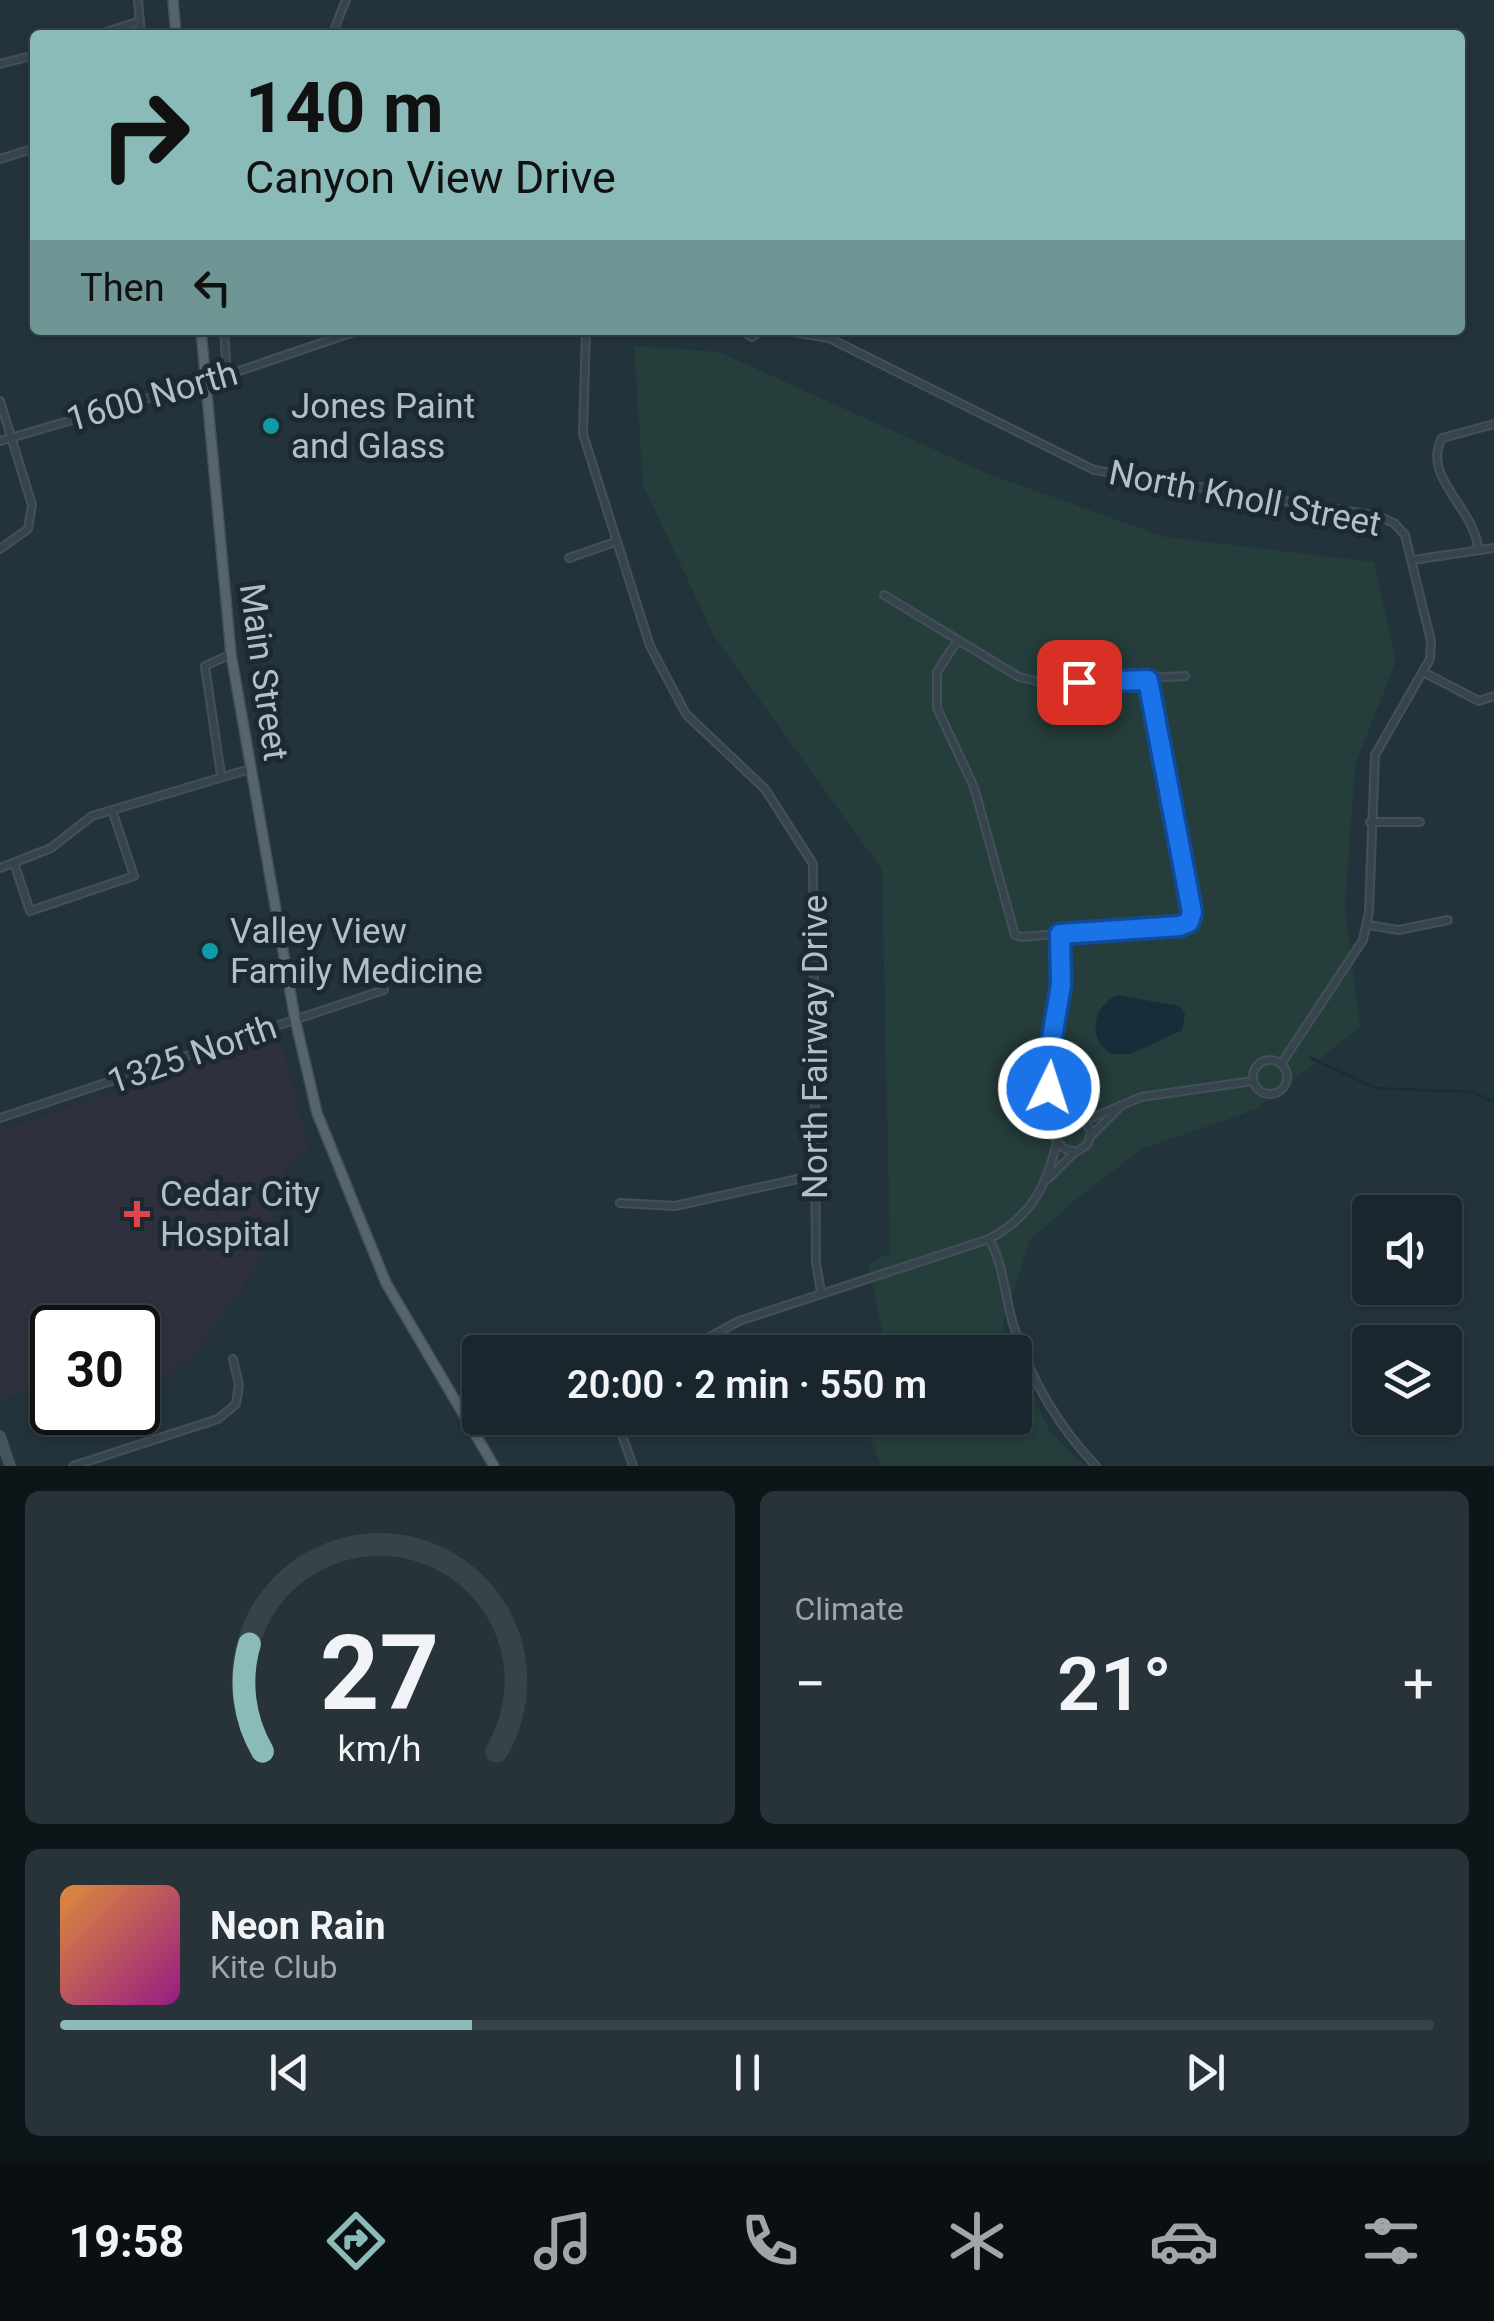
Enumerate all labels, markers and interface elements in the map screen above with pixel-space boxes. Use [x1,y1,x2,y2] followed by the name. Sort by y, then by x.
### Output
[245,67,444,149] text: 140 m
[80,70,210,200] icon: right
[245,151,616,204] text: Canyon View Drive
[185,260,240,315] icon: left
[80,266,165,310] text: Then
[62,353,242,440] street label: 1600 North
[291,386,475,467] place label: Jones Paint and Glass
[260,415,282,437] marker: Jones Paint and Glass
[1106,452,1384,545] street label: North Knoll Street
[231,581,296,763] street label: Main Street
[1037,640,1122,725] pin
[1052,655,1107,710] icon: arrive
[795,895,836,1199] street label: North Fairway Drive
[230,911,483,992] place label: Valley View Family Medicine
[199,940,221,962] marker: Valley View Family Medicine
[102,1006,282,1102] street label: 1325 North
[997,1036,1101,1140] position arrow
[160,1174,320,1255] place label: Cedar City Hospital
[1352,1195,1462,1435] map controls
[1352,1195,1462,1305] button: sound
[124,1201,150,1227] marker: Cedar City Hospital
[30,1305,160,1435] speed limit sign: 30
[1352,1325,1462,1435] button: layers
[567,1363,927,1407] text: 20:00 · 2 min · 550 m
[795,1590,904,1628] text: Climate
[320,1613,439,1734] text: 27
[1057,1640,1172,1728] text: 21°
[795,1652,826,1716] text: −
[1403,1652,1434,1716] text: +
[338,1728,422,1770] text: km/h
[210,1904,386,1948] text: Neon Rain
[210,1948,337,1986] text: Kite Club
[262,2045,317,2100] icon: previous
[720,2045,775,2100] icon: pause
[1178,2045,1233,2100] icon: next
[321,2206,391,2276] icon: directions
[528,2206,598,2276] icon: music
[735,2206,805,2276] icon: phone
[942,2206,1012,2276] icon: climate
[1149,2206,1219,2276] icon: car
[1356,2206,1426,2276] icon: filters
[68,2215,184,2268] text: 19:58

